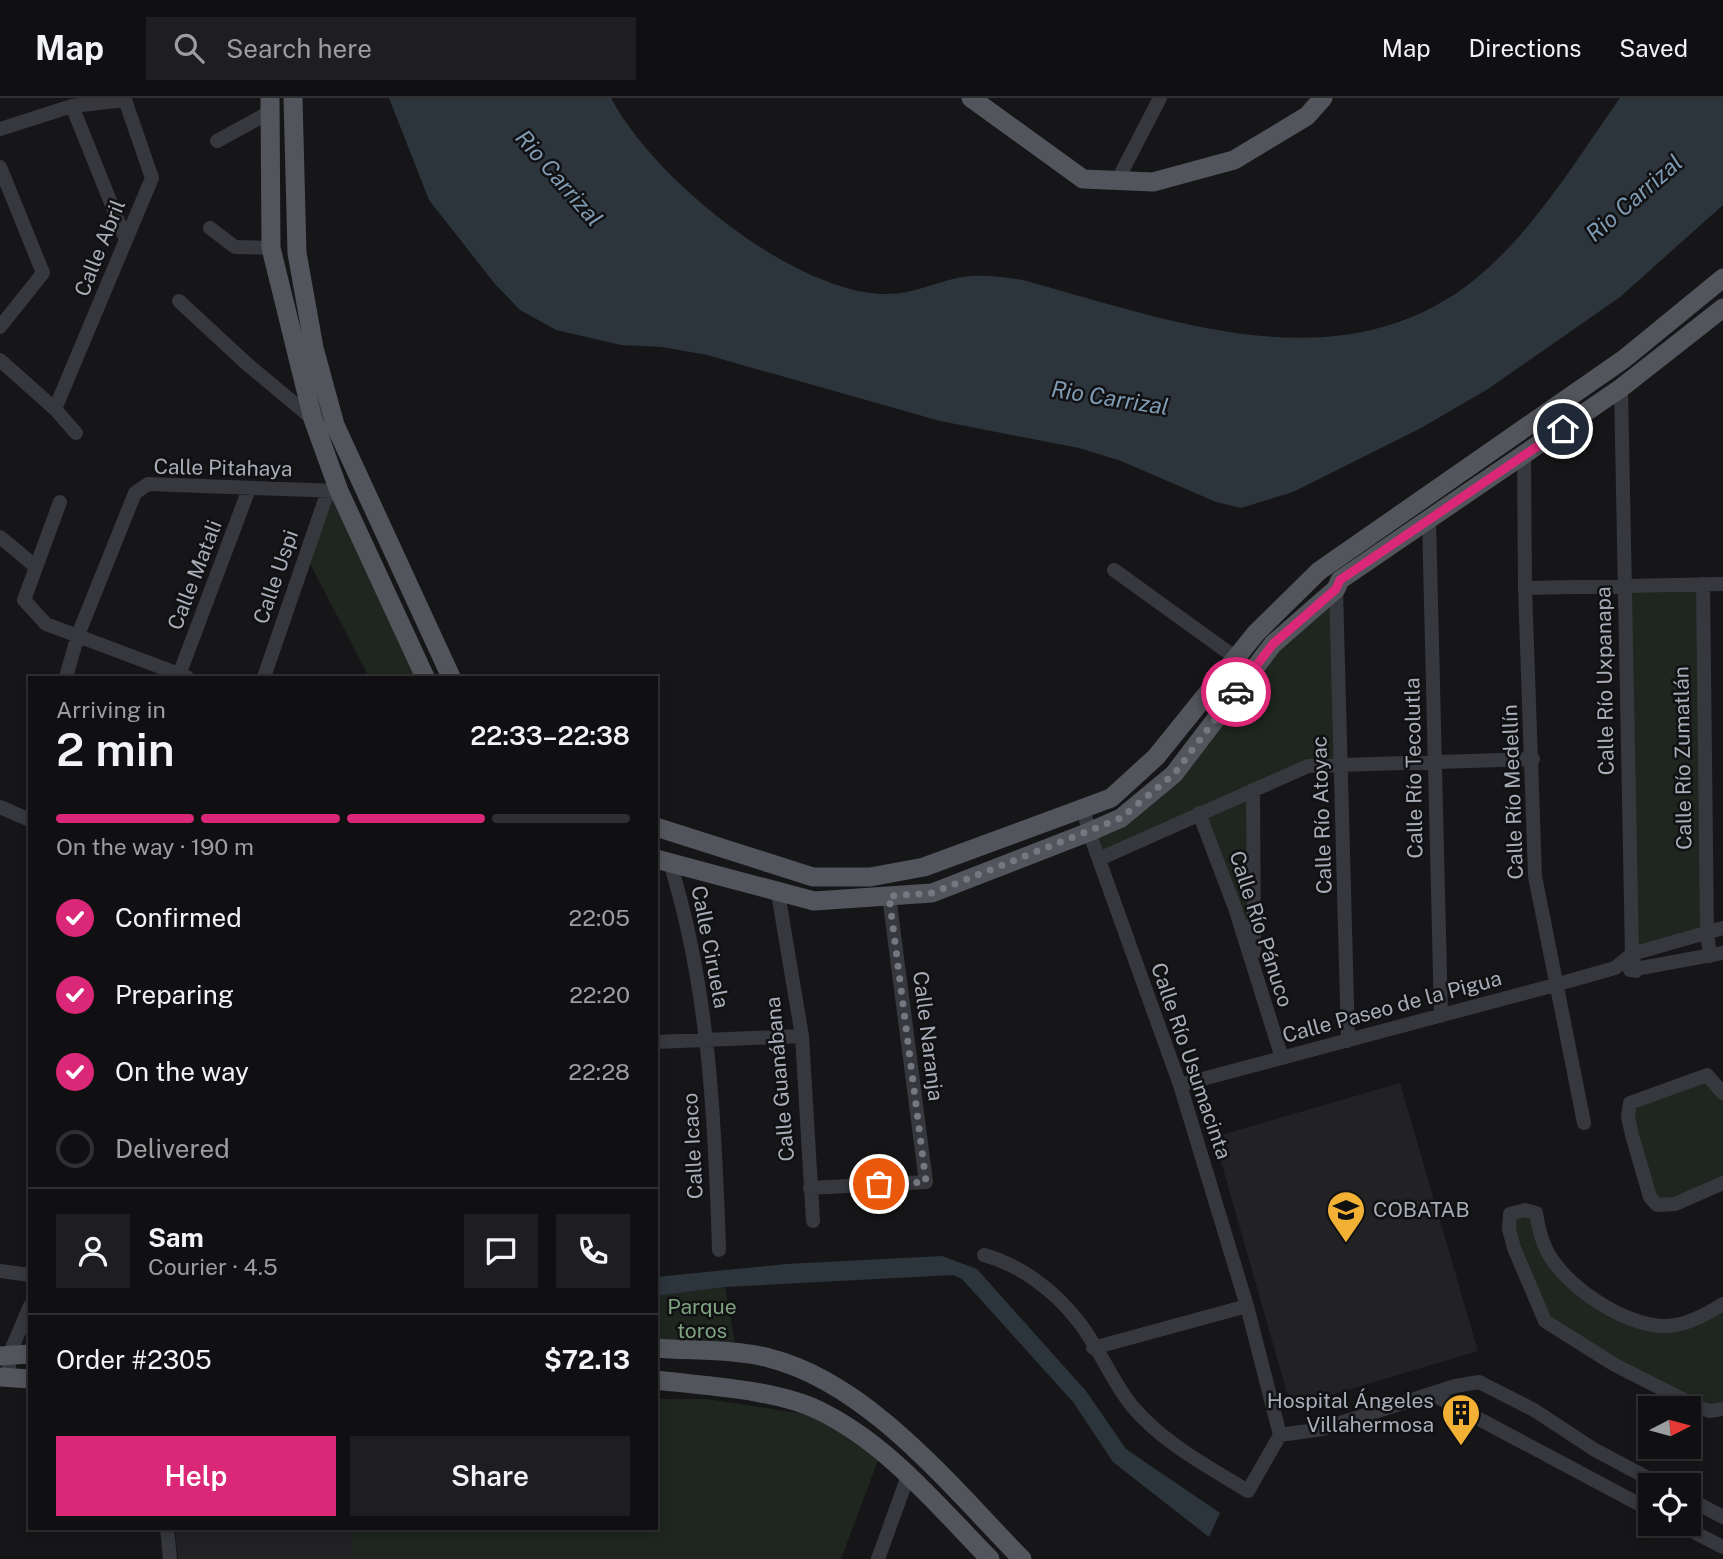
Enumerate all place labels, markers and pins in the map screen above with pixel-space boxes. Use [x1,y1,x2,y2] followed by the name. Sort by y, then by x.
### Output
[1533,399,1593,459] pin
[849,1154,909,1214] pin
[1325,1189,1367,1244] school or university icon: COBATAB
[1373,1197,1470,1222] place label: COBATAB
[1267,1388,1434,1437] place label: Hospital Ángeles Villahermosa
[1440,1392,1482,1447] building icon: Hospital Ángeles Villahermosa

